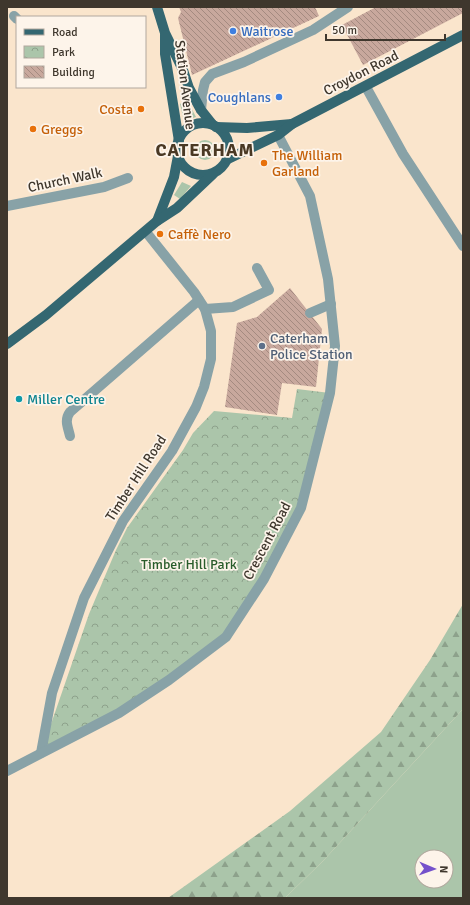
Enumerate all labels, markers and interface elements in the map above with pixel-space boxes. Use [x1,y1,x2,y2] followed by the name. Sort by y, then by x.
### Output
[16,16,146,88] legend
[326,16,445,42] scale bar
[241,23,293,40] place label: Waitrose
[332,23,357,38] text: 50 m
[52,25,78,40] text: Road
[228,26,238,36] marker: Waitrose
[171,39,199,131] street label: Station Avenue
[52,45,75,60] text: Park
[320,47,402,99] street label: Croydon Road
[52,65,95,80] text: Building
[208,89,271,106] place label: Coughlans
[274,92,284,102] marker: Coughlans
[99,101,133,118] place label: Costa
[136,104,146,114] marker: Costa
[41,121,83,138] place label: Greggs
[28,124,38,134] marker: Greggs
[156,139,254,161] district label: CATERHAM
[272,147,342,180] place label: The William Garland
[259,158,269,168] marker: The William Garland
[26,164,104,196] street label: Church Walk
[168,226,231,243] place label: Caffè Nero
[155,229,165,239] marker: Caffè Nero
[270,330,353,363] place label: Caterham Police Station
[257,341,267,351] marker: Caterham Police Station
[27,391,105,408] place label: Miller Centre
[14,394,24,404] marker: Miller Centre
[102,432,170,524] street label: Timber Hill Road
[239,499,295,583] street label: Crescent Road
[141,556,237,573] park label: Timber Hill Park
[414,849,454,889] north arrow
[437,865,450,873] text: N

